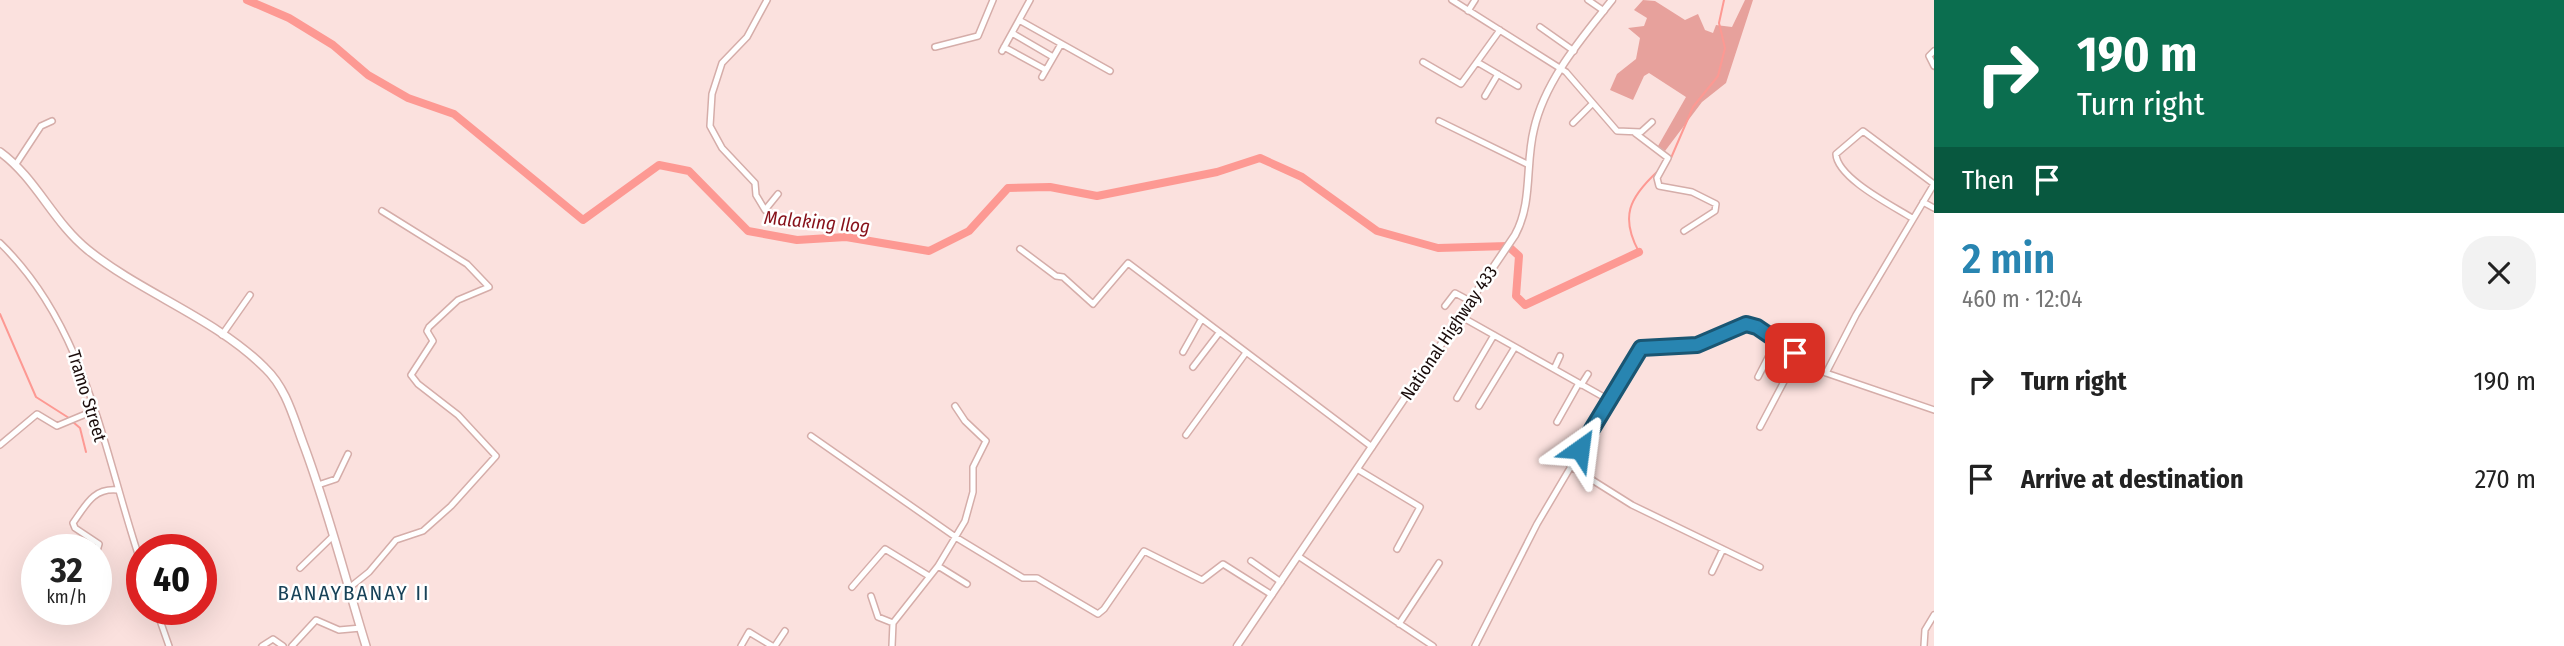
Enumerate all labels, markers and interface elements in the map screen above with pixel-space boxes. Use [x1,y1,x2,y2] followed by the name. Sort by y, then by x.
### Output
[2077,25,2197,84] text: 190 m
[1962,28,2053,119] icon: right
[2077,85,2204,123] text: Turn right
[2028,161,2066,199] icon: arrive
[1962,165,2014,196] text: Then
[763,206,871,238] water label: Malaking Ilog
[1962,234,2055,284] text: 2 min
[2462,236,2536,310] button: close
[1396,262,1502,404] street label: National Highway 433
[1962,285,2082,313] text: 460 m · 12:04
[1765,323,1825,383] pin
[1776,334,1814,372] icon: arrive
[63,348,111,444] street label: Tramo Street
[1962,362,2000,400] icon: right
[2021,366,2127,397] text: Turn right
[2474,366,2536,397] text: 190 m
[1543,412,1617,486] position arrow
[1962,460,2000,498] icon: arrive
[2021,464,2244,495] text: Arrive at destination
[2475,464,2536,495] text: 270 m
[126,534,217,625] speed limit sign: 40
[50,549,83,591] text: 32
[277,580,431,606] district label: BANAYBANAY II
[46,586,87,608] text: km/h

